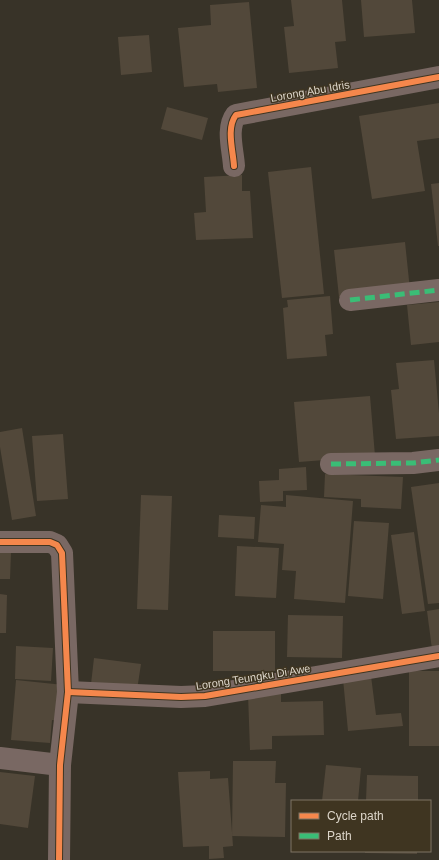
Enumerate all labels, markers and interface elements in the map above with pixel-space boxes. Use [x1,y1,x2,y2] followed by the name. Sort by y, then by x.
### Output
[270,78,351,104] street label: Lorong Abu Idris
[195,662,311,692] street label: Lorong Teungku Di Awe
[291,800,431,852] legend
[327,809,384,823] text: Cycle path
[327,829,352,843] text: Path

